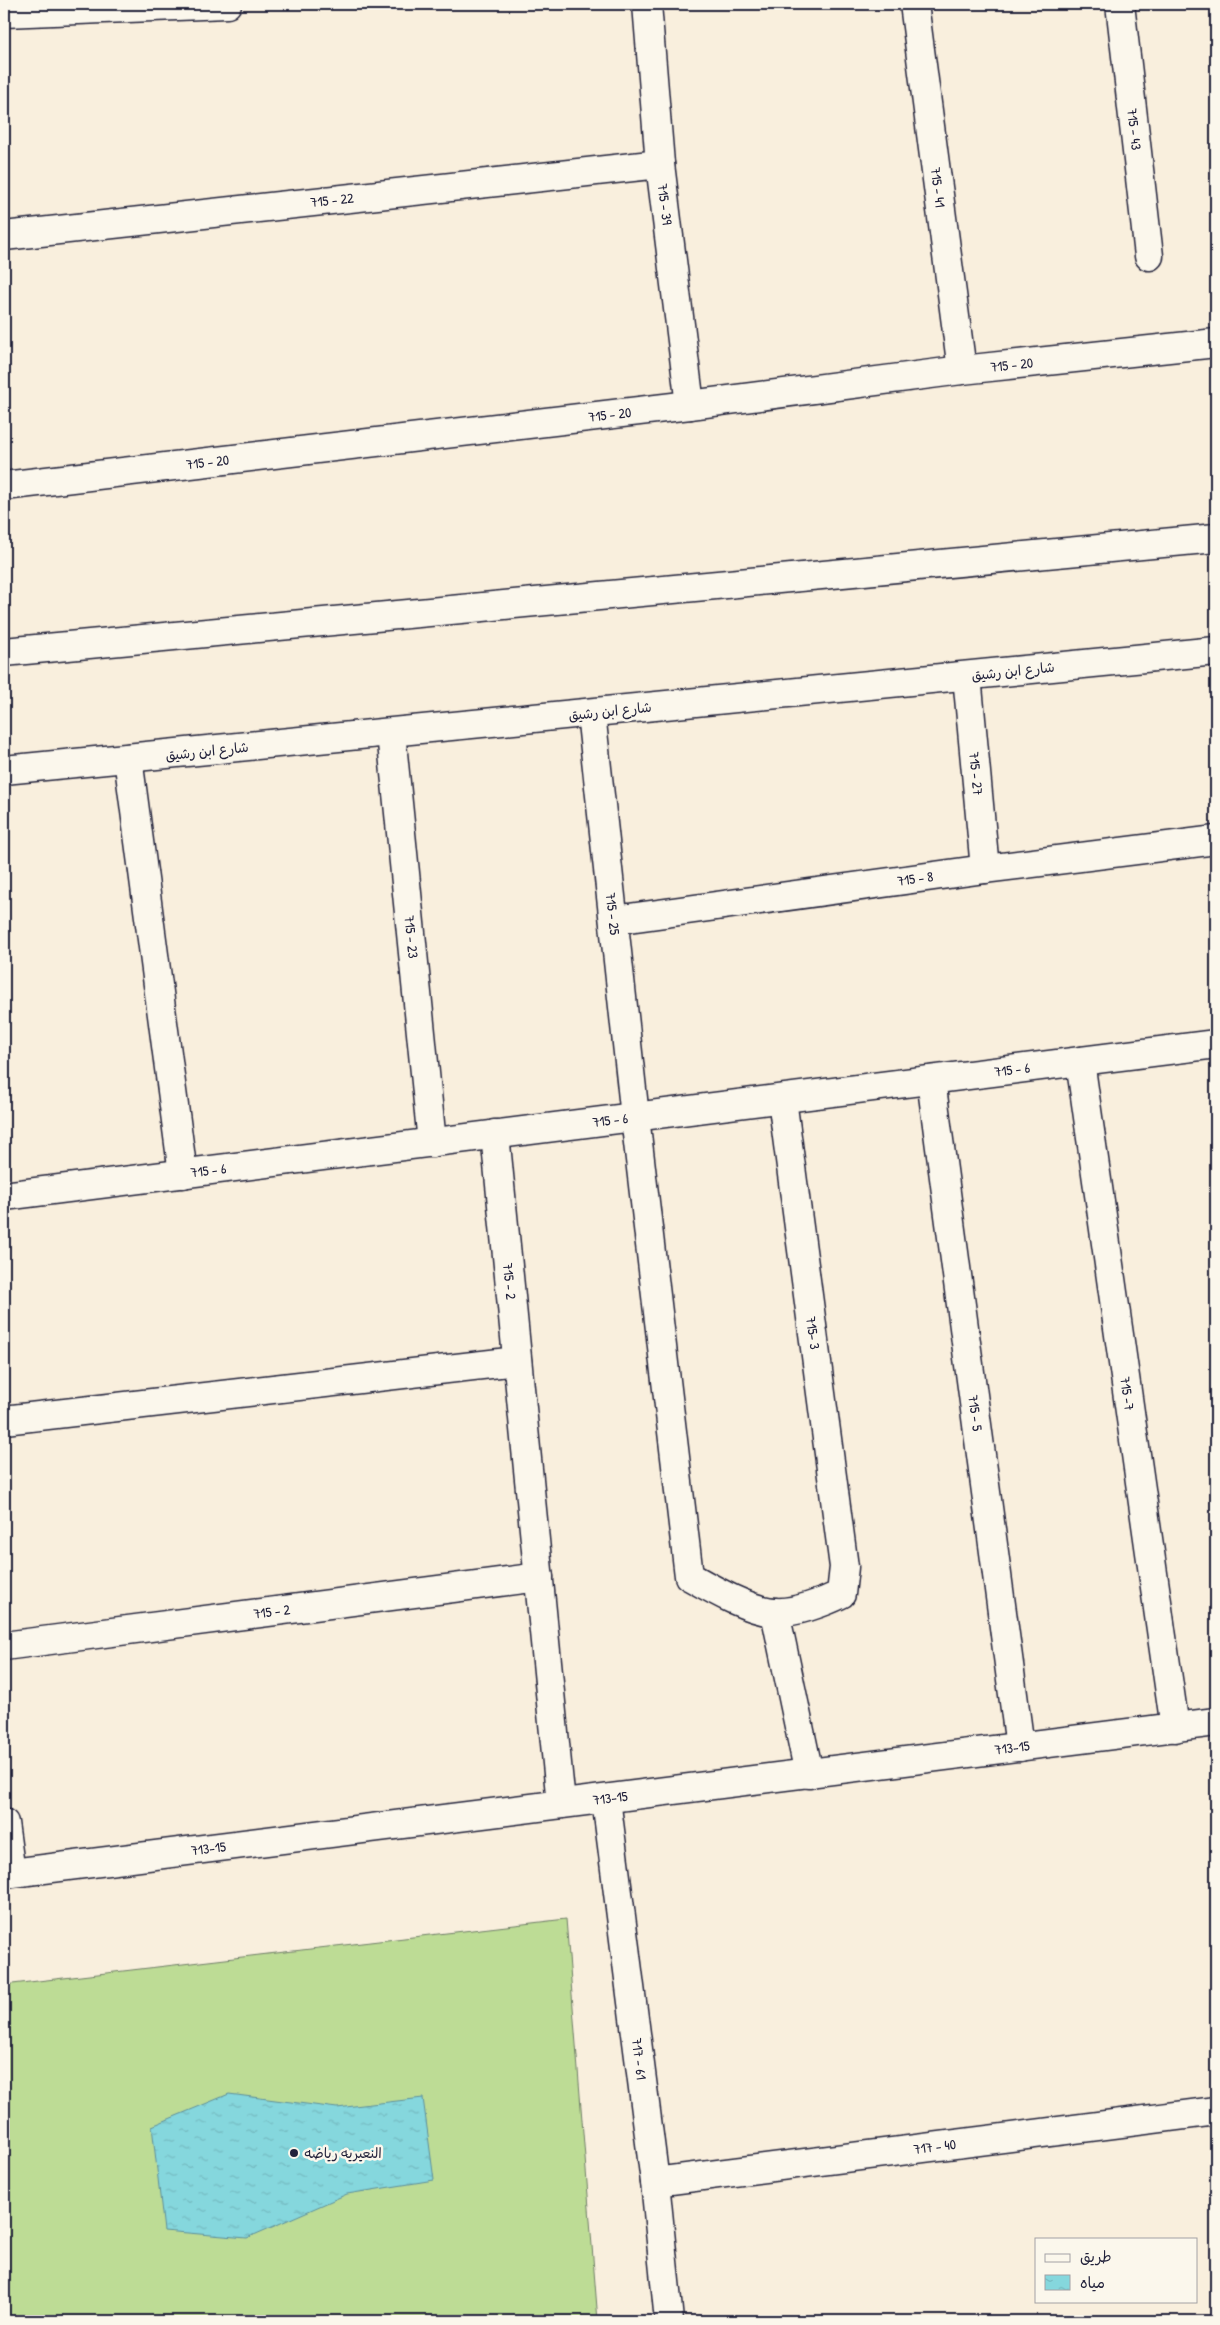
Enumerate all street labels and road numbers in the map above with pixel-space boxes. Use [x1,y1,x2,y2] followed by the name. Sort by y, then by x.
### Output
[1123,107,1147,151] street label: 715 - 43
[927,166,951,209] street label: 715 - 41
[654,182,677,226] street label: 715 - 39
[309,188,355,211] street label: 715 - 22
[989,353,1034,376] street label: 715 - 20
[587,402,632,426] street label: 715 - 20
[185,450,230,473] street label: 715 - 20
[970,657,1056,685] street label: شارع ابن رشيق
[567,697,653,725] street label: شارع ابن رشيق
[164,737,250,765] street label: شارع ابن رشيق
[965,751,988,796] street label: 715 - 27
[896,866,934,890] street label: 715 - 8
[602,892,625,936] street label: 715 - 25
[400,915,423,959] street label: 715 - 23
[993,1057,1031,1081] street label: 715 - 6
[591,1108,629,1131] street label: 715 - 6
[189,1158,228,1182] street label: 715 - 6
[499,1262,521,1301] street label: 715 - 2
[802,1315,825,1351] street label: 715- 3
[1116,1376,1140,1412] street label: 715 -7
[964,1394,988,1432] street label: 715 - 5
[252,1599,292,1623] street label: 715 - 2
[993,1735,1031,1759] street label: 713-15
[592,1786,629,1809] street label: 713-15
[190,1836,227,1859] street label: 713-15
[628,2037,652,2081] street label: 717 - 61
[912,2134,957,2158] street label: 717 - 40

